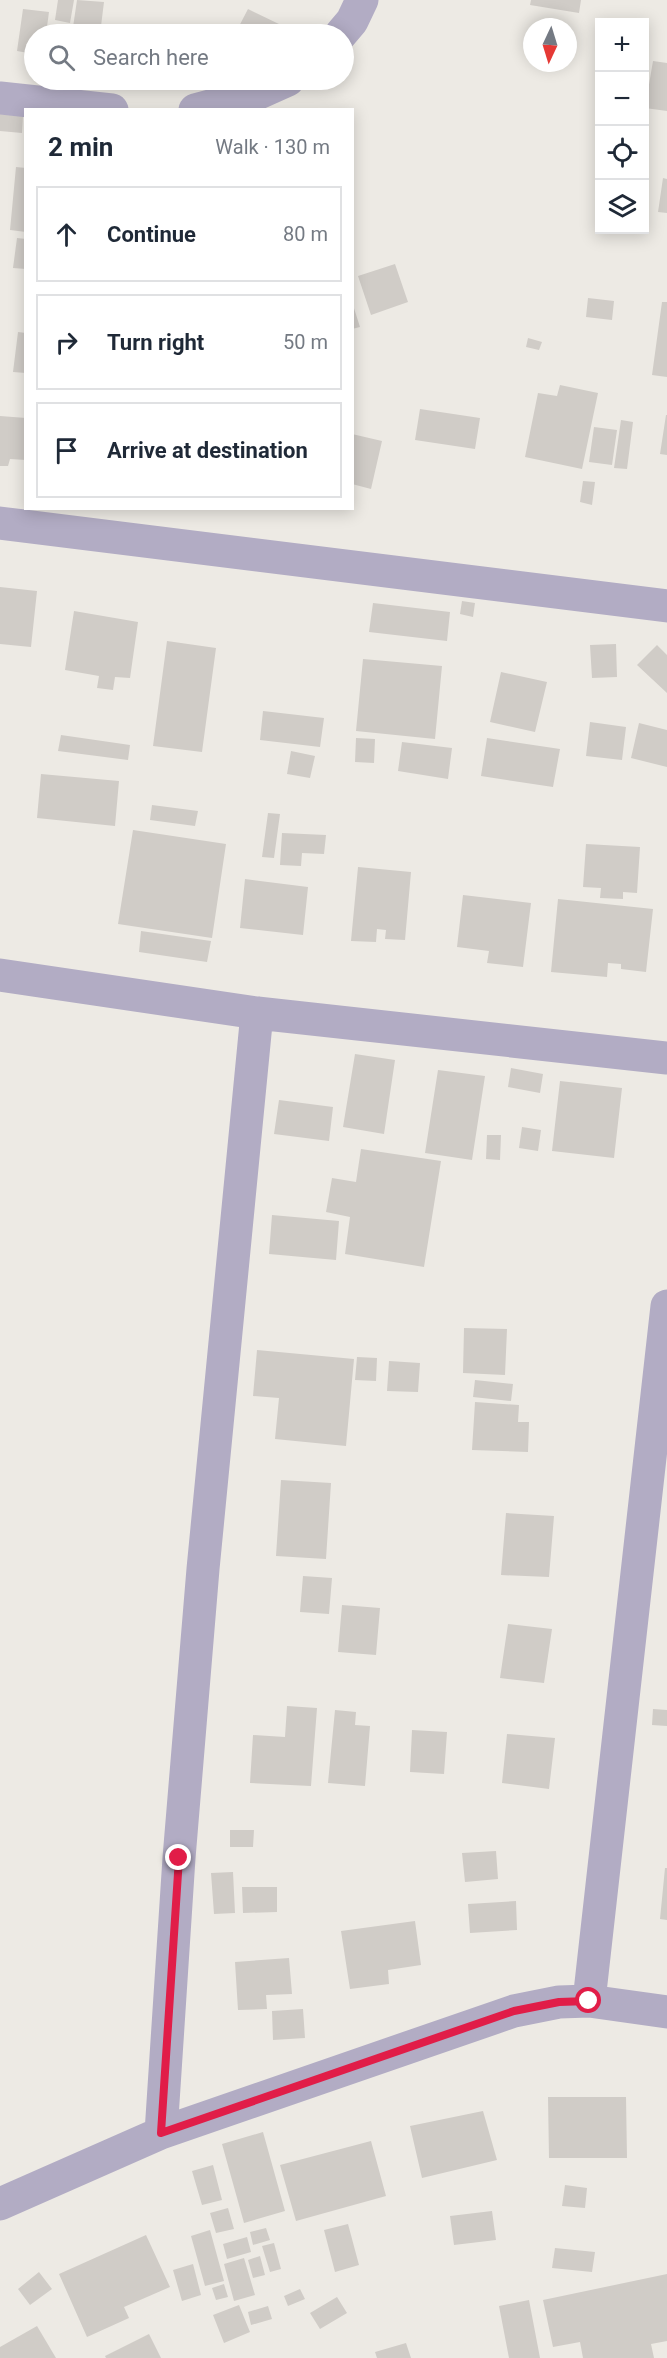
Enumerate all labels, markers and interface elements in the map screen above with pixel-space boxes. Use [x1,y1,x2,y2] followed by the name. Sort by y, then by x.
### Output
[523,18,577,72] north arrow
[595,18,649,234] map controls
[595,18,649,72] button: +
[24,24,354,90] search box
[45,41,78,74] icon: search
[93,45,209,70] text: Search here
[595,72,649,126] button: −
[595,126,649,180] button: locate
[48,132,113,162] text: 2 min
[215,135,330,159] text: Walk · 130 m
[595,180,649,234] button: layers
[50,218,83,251] icon: ahead
[107,222,196,247] text: Continue
[283,222,328,246] text: 80 m
[50,326,83,359] icon: right
[107,330,204,355] text: Turn right
[283,330,328,354] text: 50 m
[50,434,83,467] icon: arrive
[107,438,308,463] text: Arrive at destination
[165,1844,191,1870] route end
[575,1987,601,2013] route start

